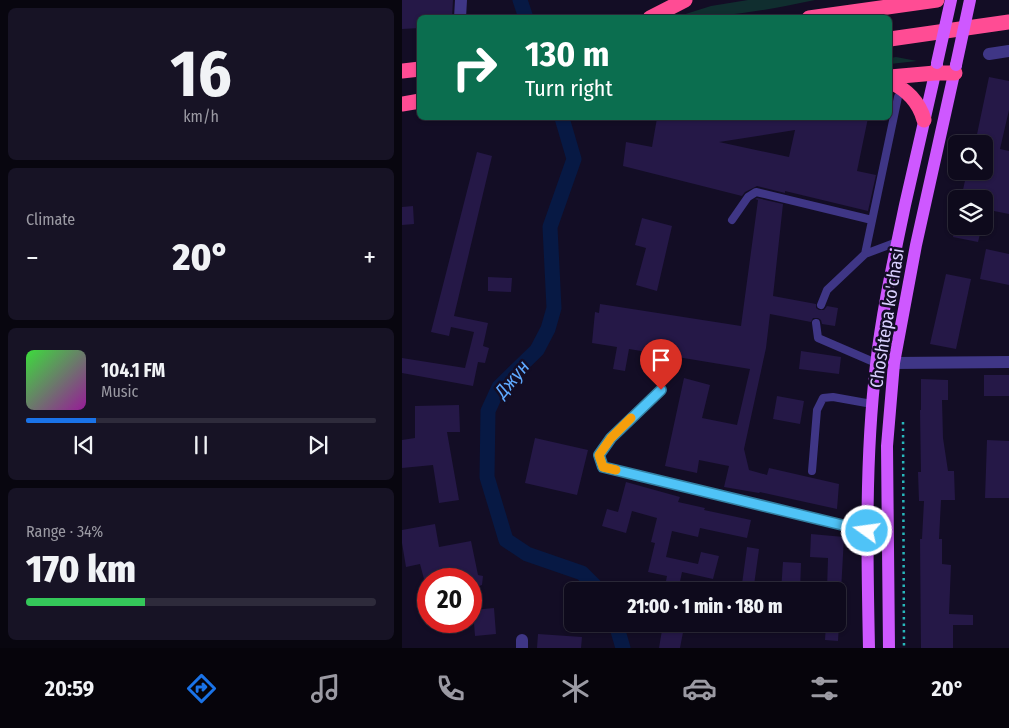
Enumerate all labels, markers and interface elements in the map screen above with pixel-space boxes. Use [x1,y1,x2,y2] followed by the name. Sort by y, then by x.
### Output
[525,33,609,75] text: 130 m
[170,35,232,113] text: 16
[442,35,507,100] icon: right
[525,75,613,102] text: Turn right
[183,107,219,126] text: km/h
[948,135,993,235] map controls
[948,135,993,180] button: search
[948,190,993,235] button: layers
[26,210,75,229] text: Climate
[173,234,229,280] text: 20°
[26,241,39,274] text: −
[363,241,376,274] text: +
[865,247,909,389] street label: Choshtepa ko'chasi
[640,339,682,390] pin
[647,346,675,374] icon: arrive
[488,356,534,404] water label: Джун
[101,359,165,382] text: 104.1 FM
[101,382,138,401] text: Music
[70,431,98,459] icon: previous
[187,431,215,459] icon: pause
[304,431,332,459] icon: next
[840,504,892,556] position arrow
[26,522,103,541] text: Range · 34%
[26,546,136,592] text: 170 km
[417,568,482,633] speed limit sign: 20
[628,595,782,618] text: 21:00 · 1 min · 180 m
[184,671,219,706] icon: directions
[308,671,343,706] icon: music
[433,671,468,706] icon: phone
[558,671,593,706] icon: climate
[682,671,717,706] icon: car
[807,671,842,706] icon: filters
[45,675,94,702] text: 20:59
[932,675,964,702] text: 20°

